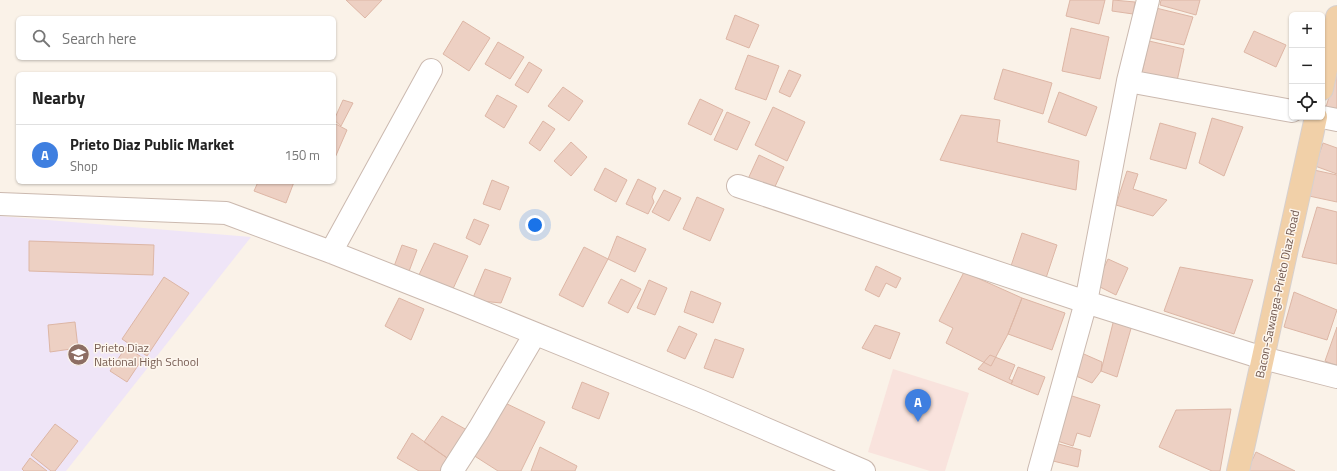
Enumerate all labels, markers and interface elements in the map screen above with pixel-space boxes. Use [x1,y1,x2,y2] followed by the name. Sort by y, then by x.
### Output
[1289,12,1325,120] map controls
[1289,12,1325,48] button: +
[16,16,336,60] search box
[30,27,52,49] icon: search
[62,27,136,50] text: Search here
[1289,48,1325,84] button: −
[1289,84,1325,120] button: locate
[32,85,85,111] text: Nearby
[70,133,234,156] text: Prieto Diaz Public Market
[41,145,49,165] text: A
[284,145,320,165] text: 150 m
[70,156,98,176] text: Shop
[1250,208,1304,380] street label: Bacon-Sawanga-Prieto Diaz Road
[525,215,545,235] your location
[94,338,199,371] place label: Prieto Diaz National High School
[66,341,92,367] school or university icon: Prieto Diaz National High School
[905,389,931,422] pin: A

